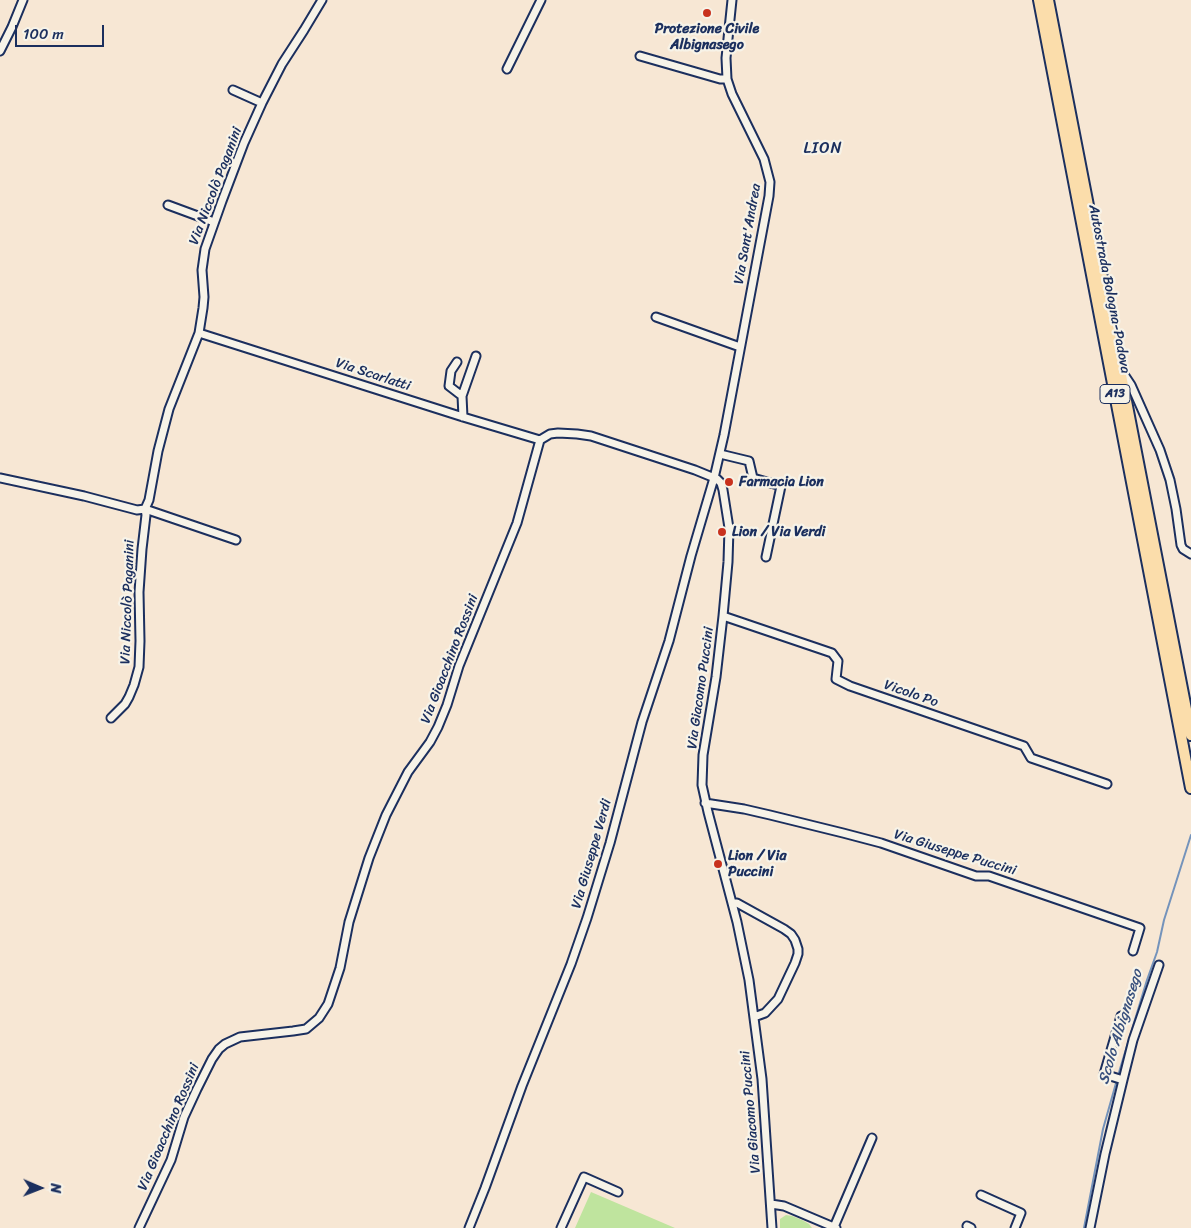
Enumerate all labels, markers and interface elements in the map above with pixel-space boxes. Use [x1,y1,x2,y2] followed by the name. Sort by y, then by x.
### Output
[701,7,713,19] marker: Protezione Civile Albignasego
[18,15,106,47] scale bar
[23,21,64,47] text: 100 m
[655,21,759,54] place label: Protezione Civile Albignasego
[186,125,246,247] street label: Via Niccolò Paganini
[803,139,843,159] district label: LION
[731,182,765,286] street label: Via Sant'Andrea
[1084,203,1134,375] street label: Autostrada Bologna-Padova
[333,355,413,395] street label: Via Scarlatti
[1100,384,1130,404] road number: A13
[739,474,824,490] place label: Farmacia Lion
[723,476,735,488] marker: Farmacia Lion
[732,524,825,540] place label: Lion / Via Verdi
[716,526,728,538] marker: Lion / Via Verdi
[117,539,139,665] street label: Via Niccolò Paganini
[418,592,482,726] street label: Via Gioacchino Rossini
[684,626,718,750] street label: Via Giacomo Puccini
[882,677,940,711] street label: Vicolo Po
[568,797,616,911] street label: Via Giuseppe Verdi
[892,826,1018,880] street label: Via Giuseppe Puccini
[728,848,786,880] place label: Lion / Via Puccini
[712,858,724,870] marker: Lion / Via Puccini
[1095,967,1147,1087] water label: Scolo Albignasego
[737,1050,765,1174] street label: Via Giacomo Puccini
[135,1061,203,1193] street label: Via Gioacchino Rossini
[15,1163,65,1213] north arrow
[43,1183,68,1193] text: N

